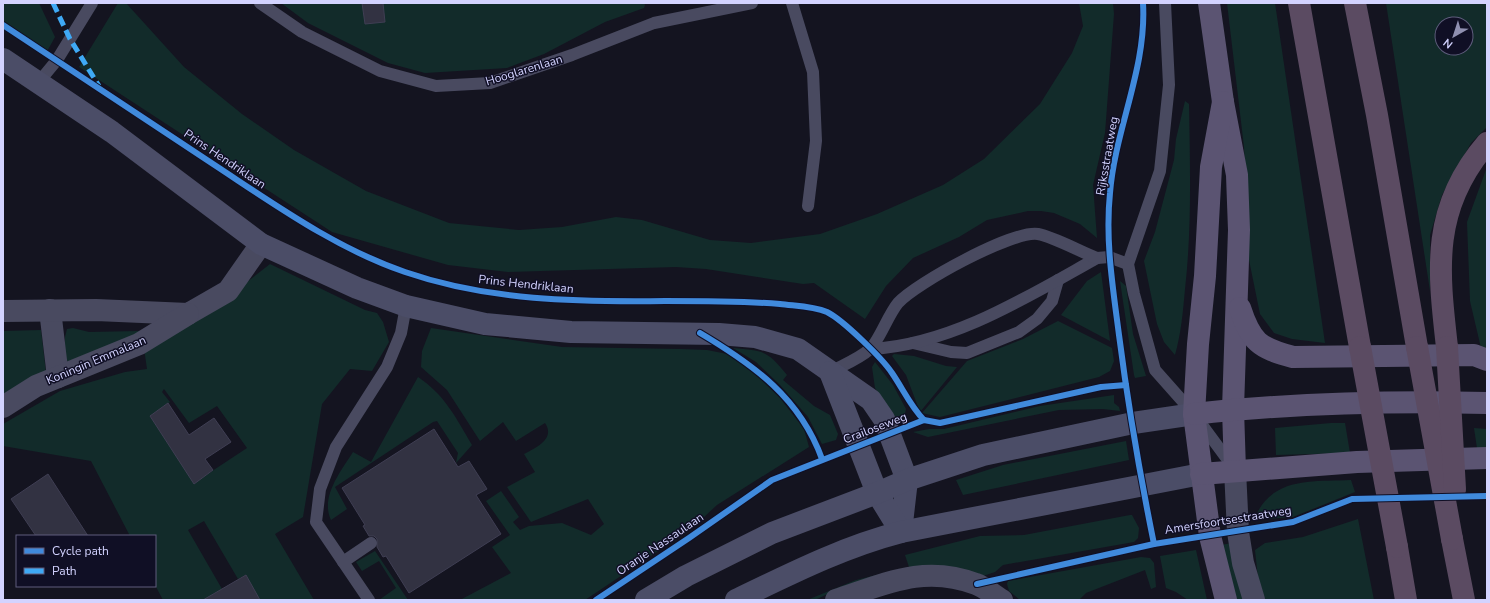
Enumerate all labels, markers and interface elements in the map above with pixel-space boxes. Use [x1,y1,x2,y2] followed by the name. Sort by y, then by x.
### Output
[1434,16,1474,56] north arrow
[1440,35,1456,52] text: N
[483,51,565,89] street label: Hooglarenlaan
[1092,115,1122,197] street label: Rijksstraatweg
[181,126,269,192] street label: Prins Hendriklaan
[478,271,574,297] street label: Prins Hendriklaan
[44,332,148,388] street label: Koningin Emmalaan
[841,409,909,447] street label: Crailoseweg
[1163,502,1293,538] street label: Amersfoortsestraatweg
[613,509,707,579] street label: Oranje Nassaulaan
[16,535,156,587] legend
[52,543,109,559] text: Cycle path
[52,563,77,579] text: Path

